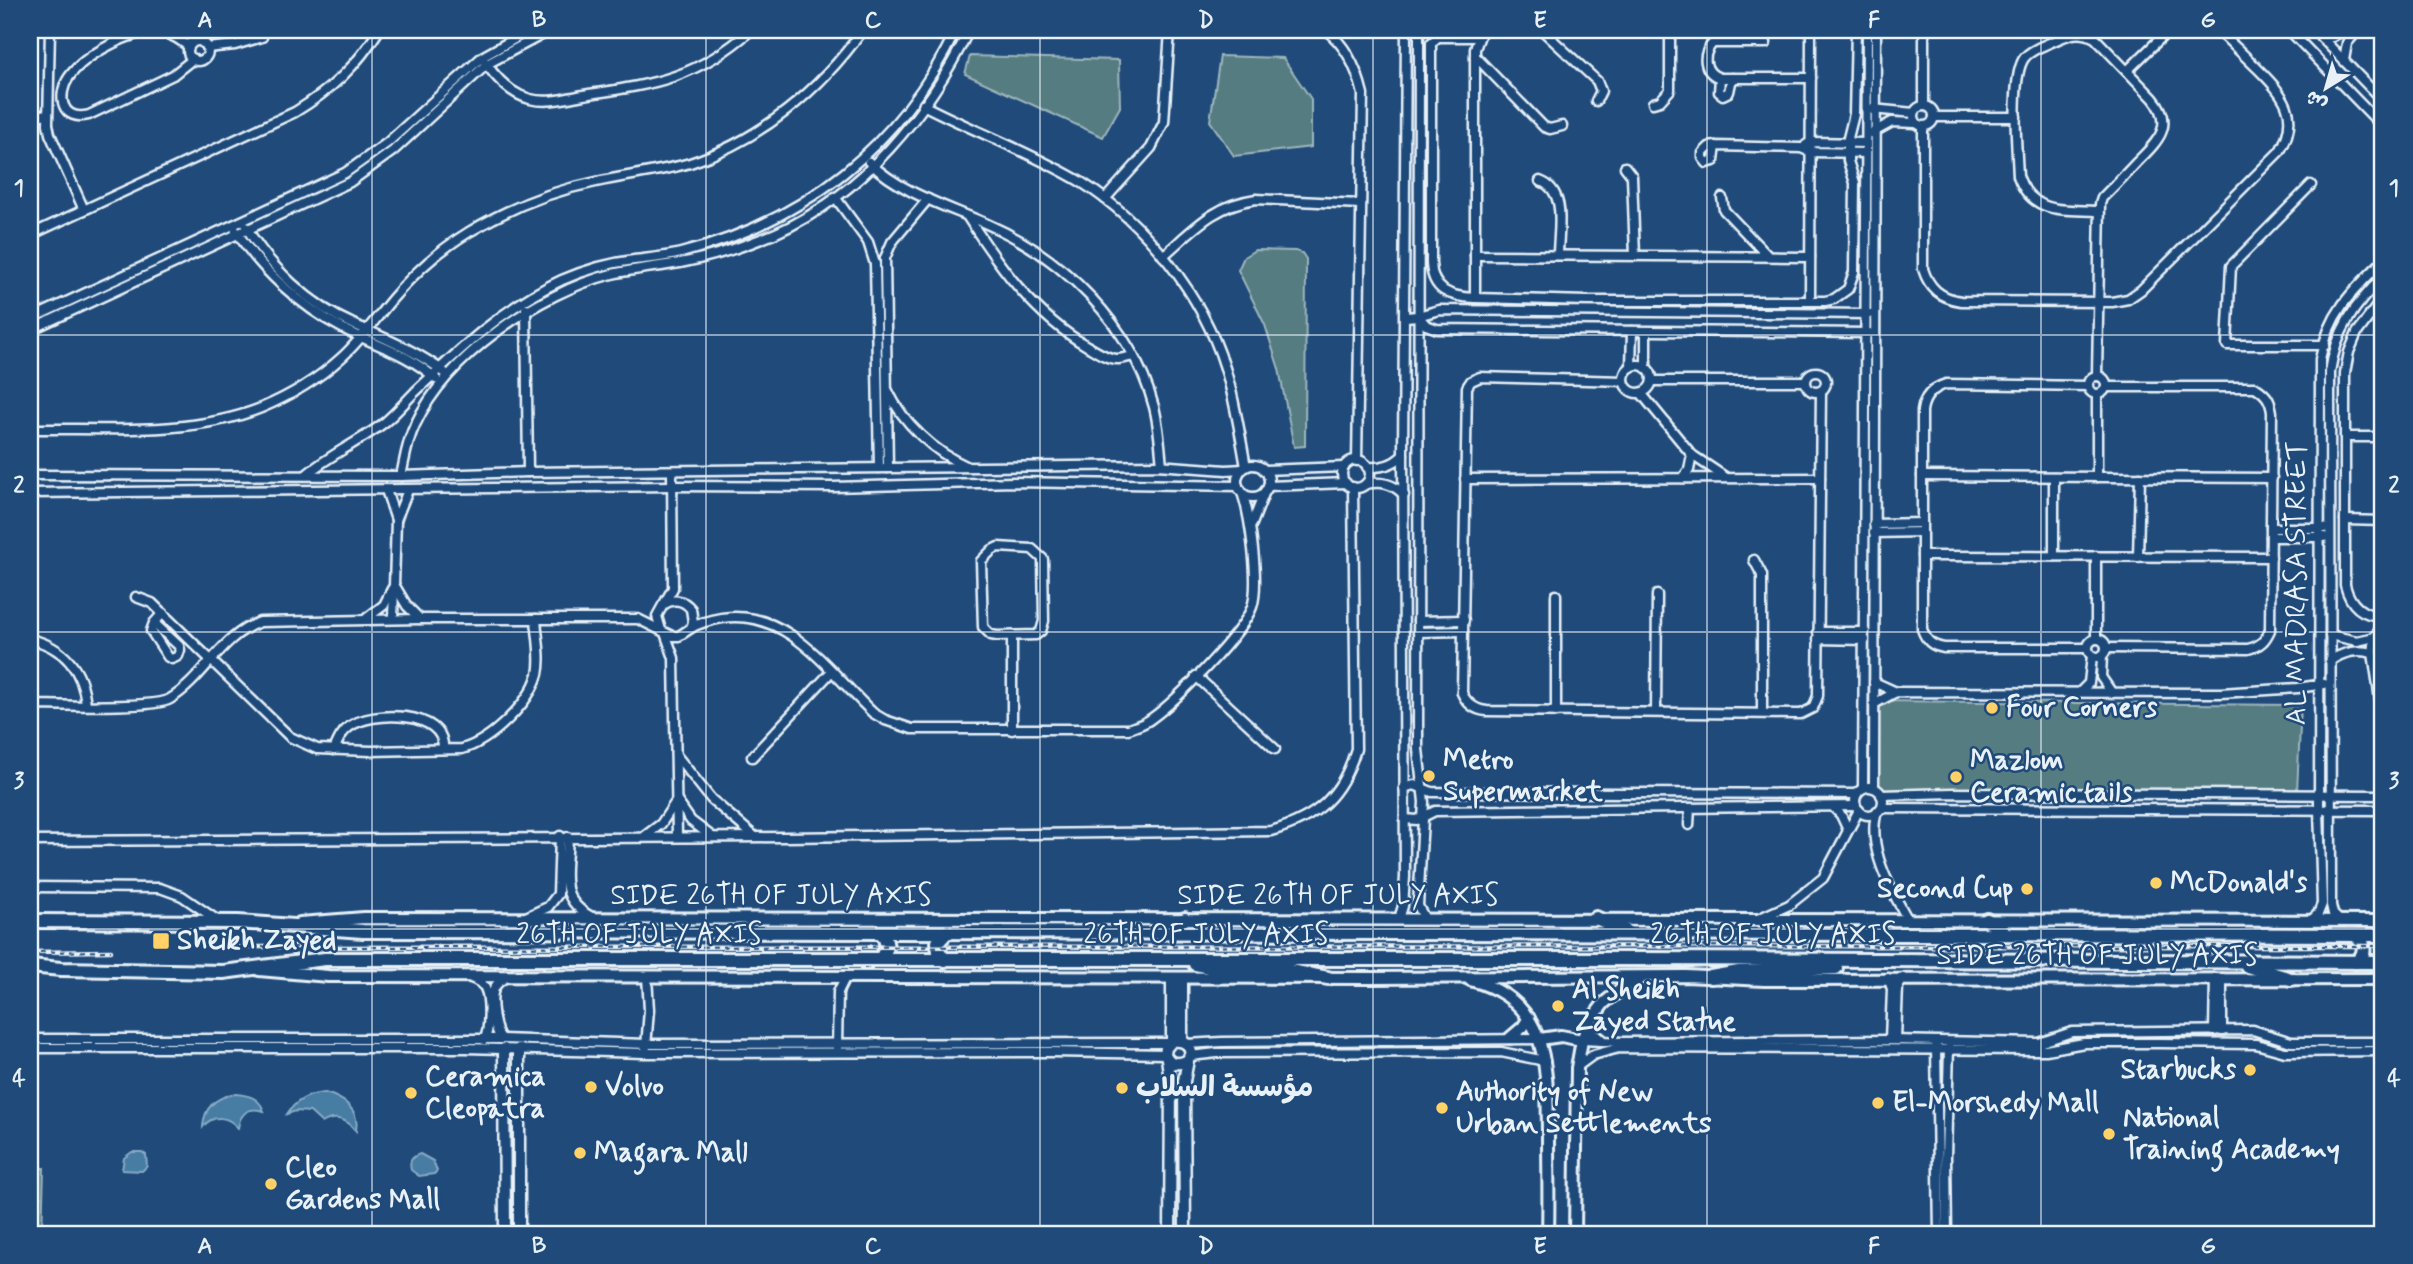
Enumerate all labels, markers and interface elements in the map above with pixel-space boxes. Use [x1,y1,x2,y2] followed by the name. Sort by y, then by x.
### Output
[197,6,213,36] text: A
[532,6,547,36] text: B
[865,6,882,36] text: C
[1198,6,1214,36] text: D
[1533,6,1547,36] text: E
[1868,6,1880,36] text: F
[2200,6,2216,36] text: G
[2290,52,2360,122] north arrow
[2301,84,2333,117] text: ش
[14,174,24,204] text: 1
[2389,174,2399,204] text: 1
[2279,441,2316,725] street label: AL MADRASA STREET
[13,471,25,501] text: 2
[2388,471,2400,501] text: 2
[2006,690,2158,727] place label: Four Corners
[1984,700,2000,716] marker: Four Corners
[1443,742,1603,811] place label: Metro Supermarket
[1970,743,2133,812] place label: Mazlom Ceramic tails
[14,767,25,797] text: 3
[2389,767,2400,797] text: 3
[1421,768,1437,784] marker: Metro Supermarket
[1948,769,1964,785] marker: Mazlom Ceramic tails
[2170,865,2308,902] place label: McDonald's
[1877,871,2013,908] place label: Second Cup
[2148,875,2164,891] marker: McDonald's
[610,878,932,915] street label: SIDE 26TH OF JULY AXIS
[1177,878,1499,915] street label: SIDE 26TH OF JULY AXIS
[2019,881,2035,897] marker: Second Cup
[516,917,762,954] street label: 26TH OF JULY AXIS
[1083,917,1329,954] street label: 26TH OF JULY AXIS
[1650,917,1896,954] street label: 26TH OF JULY AXIS
[177,923,336,960] place label: Sheikh Zayed
[151,931,171,951] marker: Sheikh Zayed
[1936,938,2258,975] street label: SIDE 26TH OF JULY AXIS
[1572,972,1736,1041] place label: Al Sheikh Zayed Statue
[1550,998,1566,1014] marker: Al Sheikh Zayed Statue
[2120,1052,2237,1089] place label: Starbucks
[425,1059,546,1128] place label: Ceramica Cleopatra
[2242,1062,2258,1078] marker: Starbucks
[12,1064,26,1094] text: 4
[2387,1064,2401,1094] text: 4
[605,1069,664,1106] place label: Volvo
[1136,1070,1313,1107] place label: مؤسسة السلاب
[1456,1074,1712,1143] place label: Authority of New Urban Settlements
[583,1079,599,1095] marker: Volvo
[1114,1080,1130,1096] marker: مؤسسة السلاب
[403,1085,419,1101] marker: Ceramica Cleopatra
[1892,1085,2099,1122] place label: El-Morshedy Mall
[1870,1095,1886,1111] marker: El-Morshedy Mall
[1434,1100,1450,1116] marker: Authority of New Urban Settlements
[2123,1100,2340,1172] place label: National Training Academy
[2101,1126,2117,1142] marker: National Training Academy
[594,1135,748,1175] place label: Magara Mall
[572,1145,588,1161] marker: Magara Mall
[285,1150,440,1219] place label: Cleo Gardens Mall
[263,1176,279,1192] marker: Cleo Gardens Mall
[197,1232,213,1262] text: A
[532,1232,547,1262] text: B
[865,1232,882,1262] text: C
[1198,1232,1214,1262] text: D
[1533,1232,1547,1262] text: E
[1868,1232,1880,1262] text: F
[2200,1232,2216,1262] text: G

